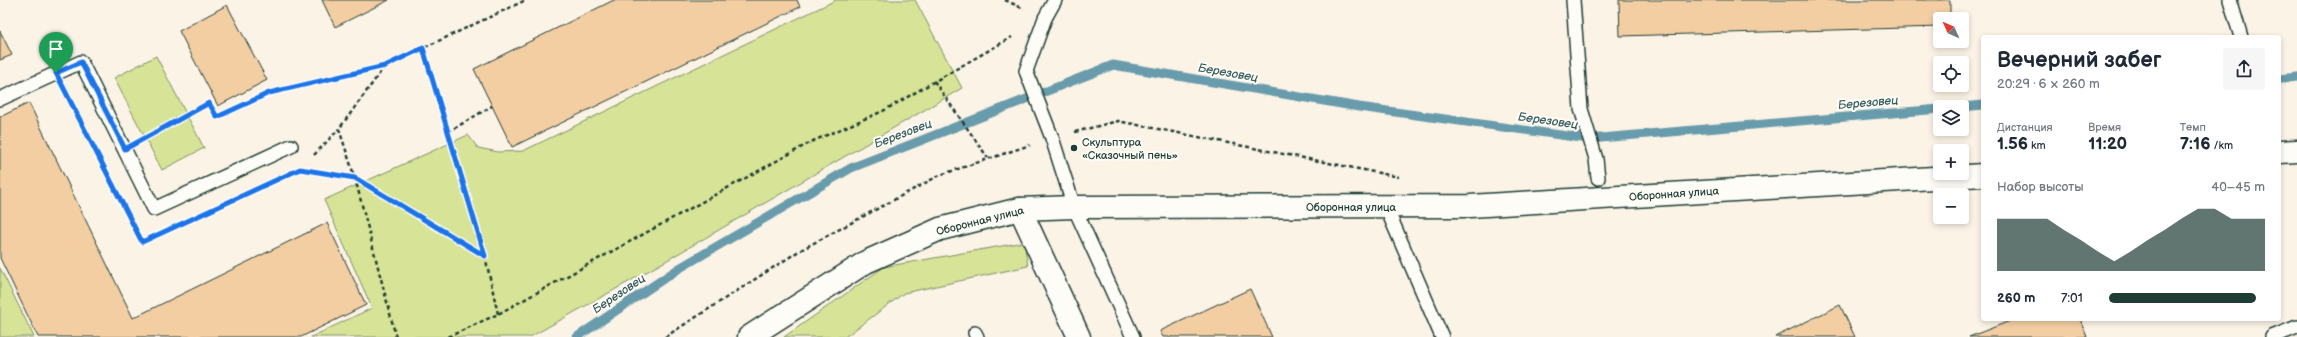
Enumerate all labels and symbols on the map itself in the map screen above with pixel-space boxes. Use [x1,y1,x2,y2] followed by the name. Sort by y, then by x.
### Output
[1933,12,1969,48] north arrow
[39,32,73,73] pin
[1197,60,1259,86] water label: Березовец
[1837,93,1899,113] water label: Березовец
[1517,109,1579,133] water label: Березовец
[872,116,934,152] water label: Березовец
[1082,136,1178,162] place label: Скульптура «Сказочный пень»
[1069,143,1079,153] marker: Скульптура «Сказочный пень»
[1629,184,1720,204] street label: Оборонная улица
[1306,201,1397,214] street label: Оборонная улица
[935,204,1026,238] street label: Оборонная улица
[590,271,648,317] water label: Березовец

